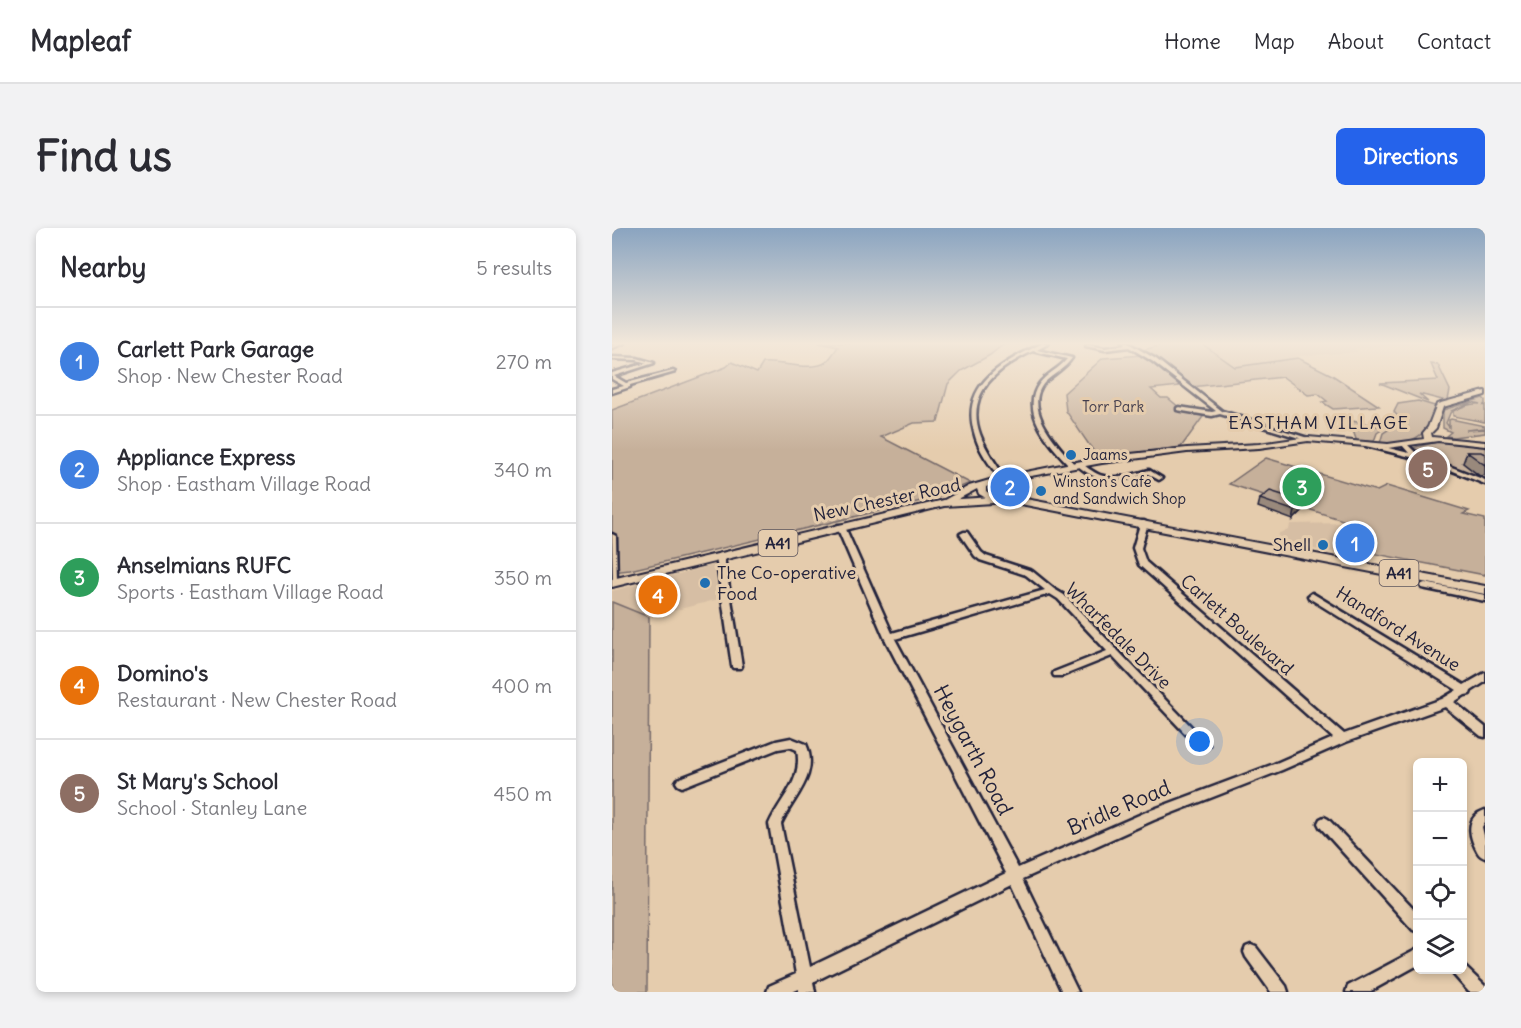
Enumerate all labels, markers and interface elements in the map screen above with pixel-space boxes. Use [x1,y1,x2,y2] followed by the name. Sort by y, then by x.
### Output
[30,23,131,59] text: Mapleaf
[1164,28,1221,55] text: Home
[1254,28,1295,55] text: Map
[1328,28,1384,55] text: About
[1417,28,1491,55] text: Contact
[1336,128,1485,185] button: Directions
[36,130,172,182] text: Find us
[60,251,146,284] text: Nearby
[476,255,552,280] text: 5 results
[117,335,314,363] text: Carlett Park Garage
[76,349,83,374] text: 1
[496,349,552,374] text: 270 m
[117,363,343,388] text: Shop · New Chester Road
[1082,397,1144,416] park label: Torr Park
[1228,411,1410,434] district label: EASTHAM VILLAGE
[117,443,296,471] text: Appliance Express
[1083,445,1128,464] place label: Jaams
[1408,446,1448,492] pin: 5
[1064,448,1078,462] marker: Jaams
[74,457,85,482] text: 2
[494,457,552,482] text: 340 m
[990,464,1030,510] pin: 2
[1282,464,1322,510] pin: 3
[117,471,371,496] text: Shop · Eastham Village Road
[1053,472,1186,508] place label: Winston's Cafe and Sandwich Shop
[811,473,963,526] street label: New Chester Road
[1034,484,1048,498] marker: Winston's Cafe and Sandwich Shop
[1336,520,1374,566] pin: 1
[758,530,798,556] road number: A41
[1273,533,1311,556] place label: Shell
[1316,538,1330,552] marker: Shell
[117,551,291,579] text: Anselmians RUFC
[1380,560,1418,586] road number: A41
[717,561,856,605] place label: The Co-operative Food
[74,565,85,590] text: 3
[494,565,552,590] text: 350 m
[1176,569,1299,680] street label: Carlett Boulevard
[638,572,678,617] pin: 4
[698,576,712,590] marker: The Co-operative Food
[1060,578,1176,694] street label: Wharfedale Drive
[117,579,384,604] text: Sports · Eastham Village Road
[1332,581,1465,676] street label: Handford Avenue
[117,659,208,687] text: Domino's
[74,673,85,698] text: 4
[492,673,552,698] text: 400 m
[928,680,1019,820] street label: Heygarth Road
[117,687,397,712] text: Restaurant · New Chester Road
[1185,727,1214,756] your location
[1413,758,1467,974] map controls
[1413,758,1467,812] button: +
[117,767,278,795] text: St Mary's School
[1063,774,1175,841] street label: Bridle Road
[74,781,85,806] text: 5
[493,781,552,806] text: 450 m
[117,795,307,820] text: School · Stanley Lane
[1413,812,1467,866] button: −
[1413,866,1467,920] button: locate
[1413,920,1467,974] button: layers

